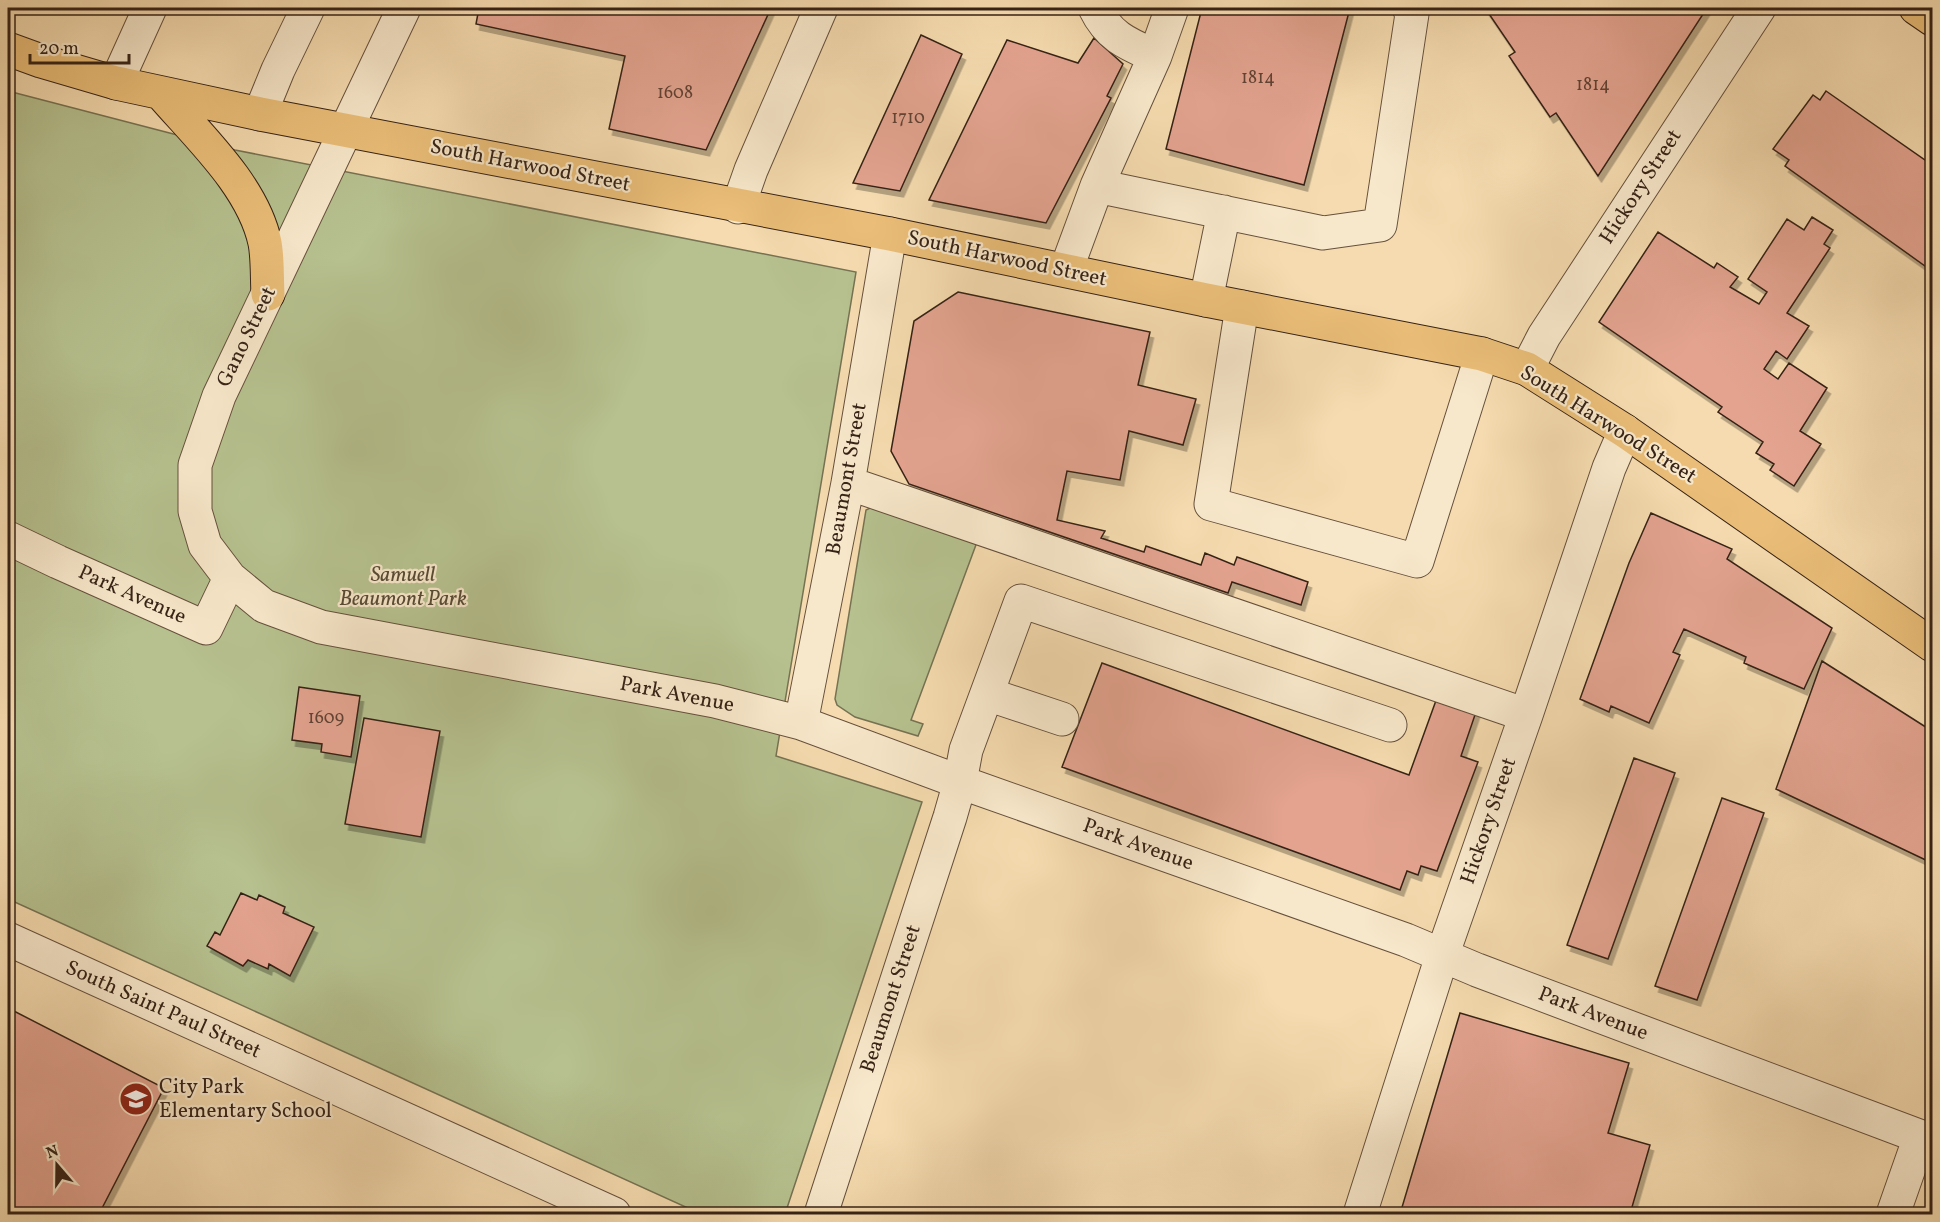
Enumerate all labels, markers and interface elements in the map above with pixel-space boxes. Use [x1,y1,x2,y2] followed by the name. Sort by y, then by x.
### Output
[30,27,129,65] scale bar
[39,37,79,62] text: 20 m
[1241,66,1275,91] house number: 1814
[1576,73,1610,98] house number: 1814
[657,81,693,106] house number: 1608
[891,106,925,131] house number: 1710
[1593,124,1689,250] street label: Hickory Street
[427,132,633,200] street label: South Harwood Street
[905,224,1109,294] street label: South Harwood Street
[210,282,284,392] street label: Gano Street
[1514,359,1702,491] street label: South Harwood Street
[819,401,875,557] street label: Beaumont Street
[73,558,191,632] street label: Park Avenue
[339,561,467,614] park label: Samuell Beaumont Park
[617,670,737,720] street label: Park Avenue
[308,706,344,731] house number: 1609
[1454,754,1524,888] street label: Hickory Street
[1079,812,1197,878] street label: Park Avenue
[853,921,929,1077] street label: Beaumont Street
[61,954,265,1066] street label: South Saint Paul Street
[1534,980,1652,1048] street label: Park Avenue
[159,1073,332,1126] place label: City Park Elementary School
[118,1081,154,1117] school or university icon: City Park Elementary School
[27,1135,87,1195] north arrow
[43,1140,62,1165] text: N

